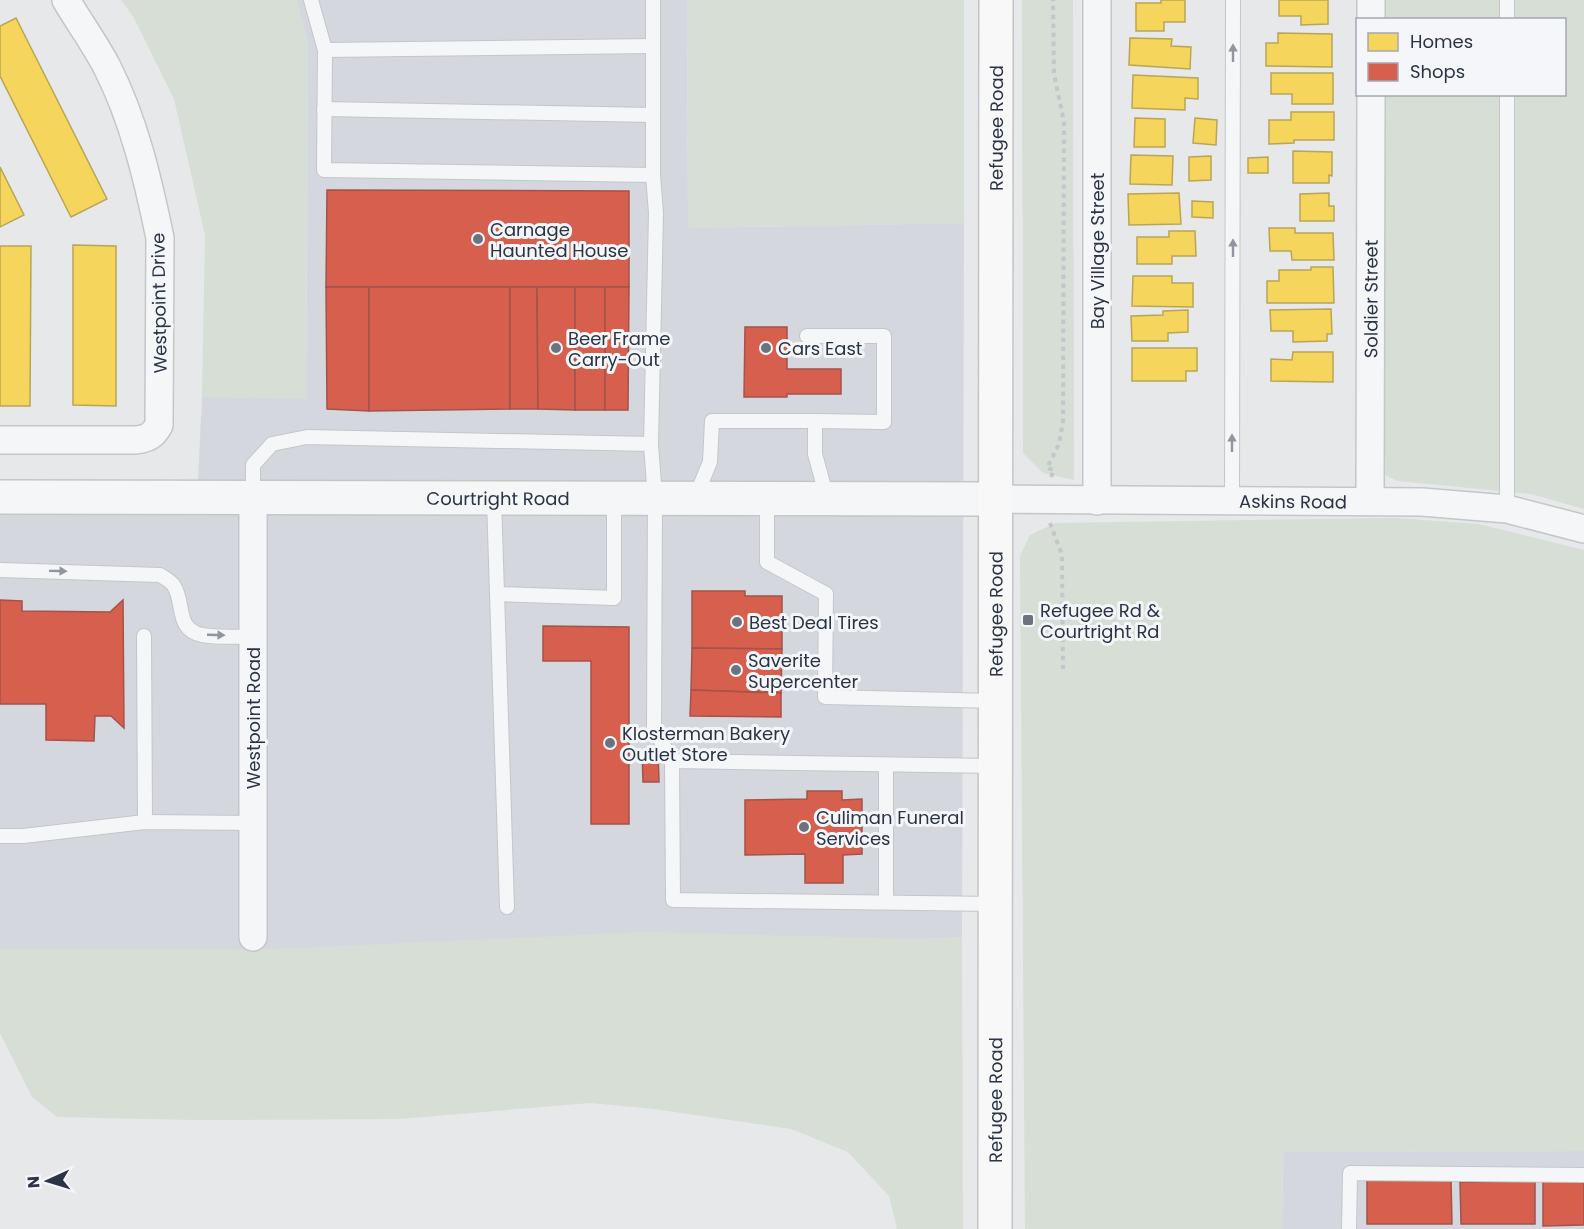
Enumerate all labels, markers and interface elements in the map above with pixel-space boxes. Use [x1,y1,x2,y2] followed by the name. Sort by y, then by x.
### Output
[1356,18,1566,96] legend
[1410,29,1473,54] text: Homes
[1228,43,1238,62] one-way arrow
[1410,59,1465,84] text: Shops
[983,65,1008,191] street label: Refugee Road
[1085,173,1110,329] street label: Bay Village Street
[490,217,628,263] place label: Carnage Haunted House
[145,232,173,374] street label: Westpoint Drive
[471,232,485,246] marker: Carnage Haunted House
[1228,238,1238,257] one-way arrow
[1358,240,1383,358] street label: Soldier Street
[568,326,671,372] place label: Beer Frame Carry-Out
[778,336,862,361] place label: Cars East
[549,341,563,355] marker: Beer Frame Carry-Out
[759,341,773,355] marker: Cars East
[1227,433,1237,452] one-way arrow
[426,485,570,511] street label: Courtright Road
[1239,488,1347,514] street label: Askins Road
[983,551,1008,677] street label: Refugee Road
[49,567,68,576] one-way arrow
[1040,598,1161,644] place label: Refugee Rd & Courtright Rd
[749,610,879,635] place label: Best Deal Tires
[1021,613,1035,627] marker: Refugee Rd & Courtright Rd
[730,615,744,629] marker: Best Deal Tires
[207,631,226,640] one-way arrow
[241,647,266,789] street label: Westpoint Road
[748,648,858,694] place label: Saverite Supercenter
[729,663,743,677] marker: Saverite Supercenter
[622,721,790,767] place label: Klosterman Bakery Outlet Store
[603,736,617,750] marker: Klosterman Bakery Outlet Store
[816,805,964,851] place label: Culiman Funeral Services
[797,820,811,834] marker: Culiman Funeral Services
[983,1037,1008,1163] street label: Refugee Road
[18,1151,78,1211] north arrow
[22,1175,45,1189] text: N

